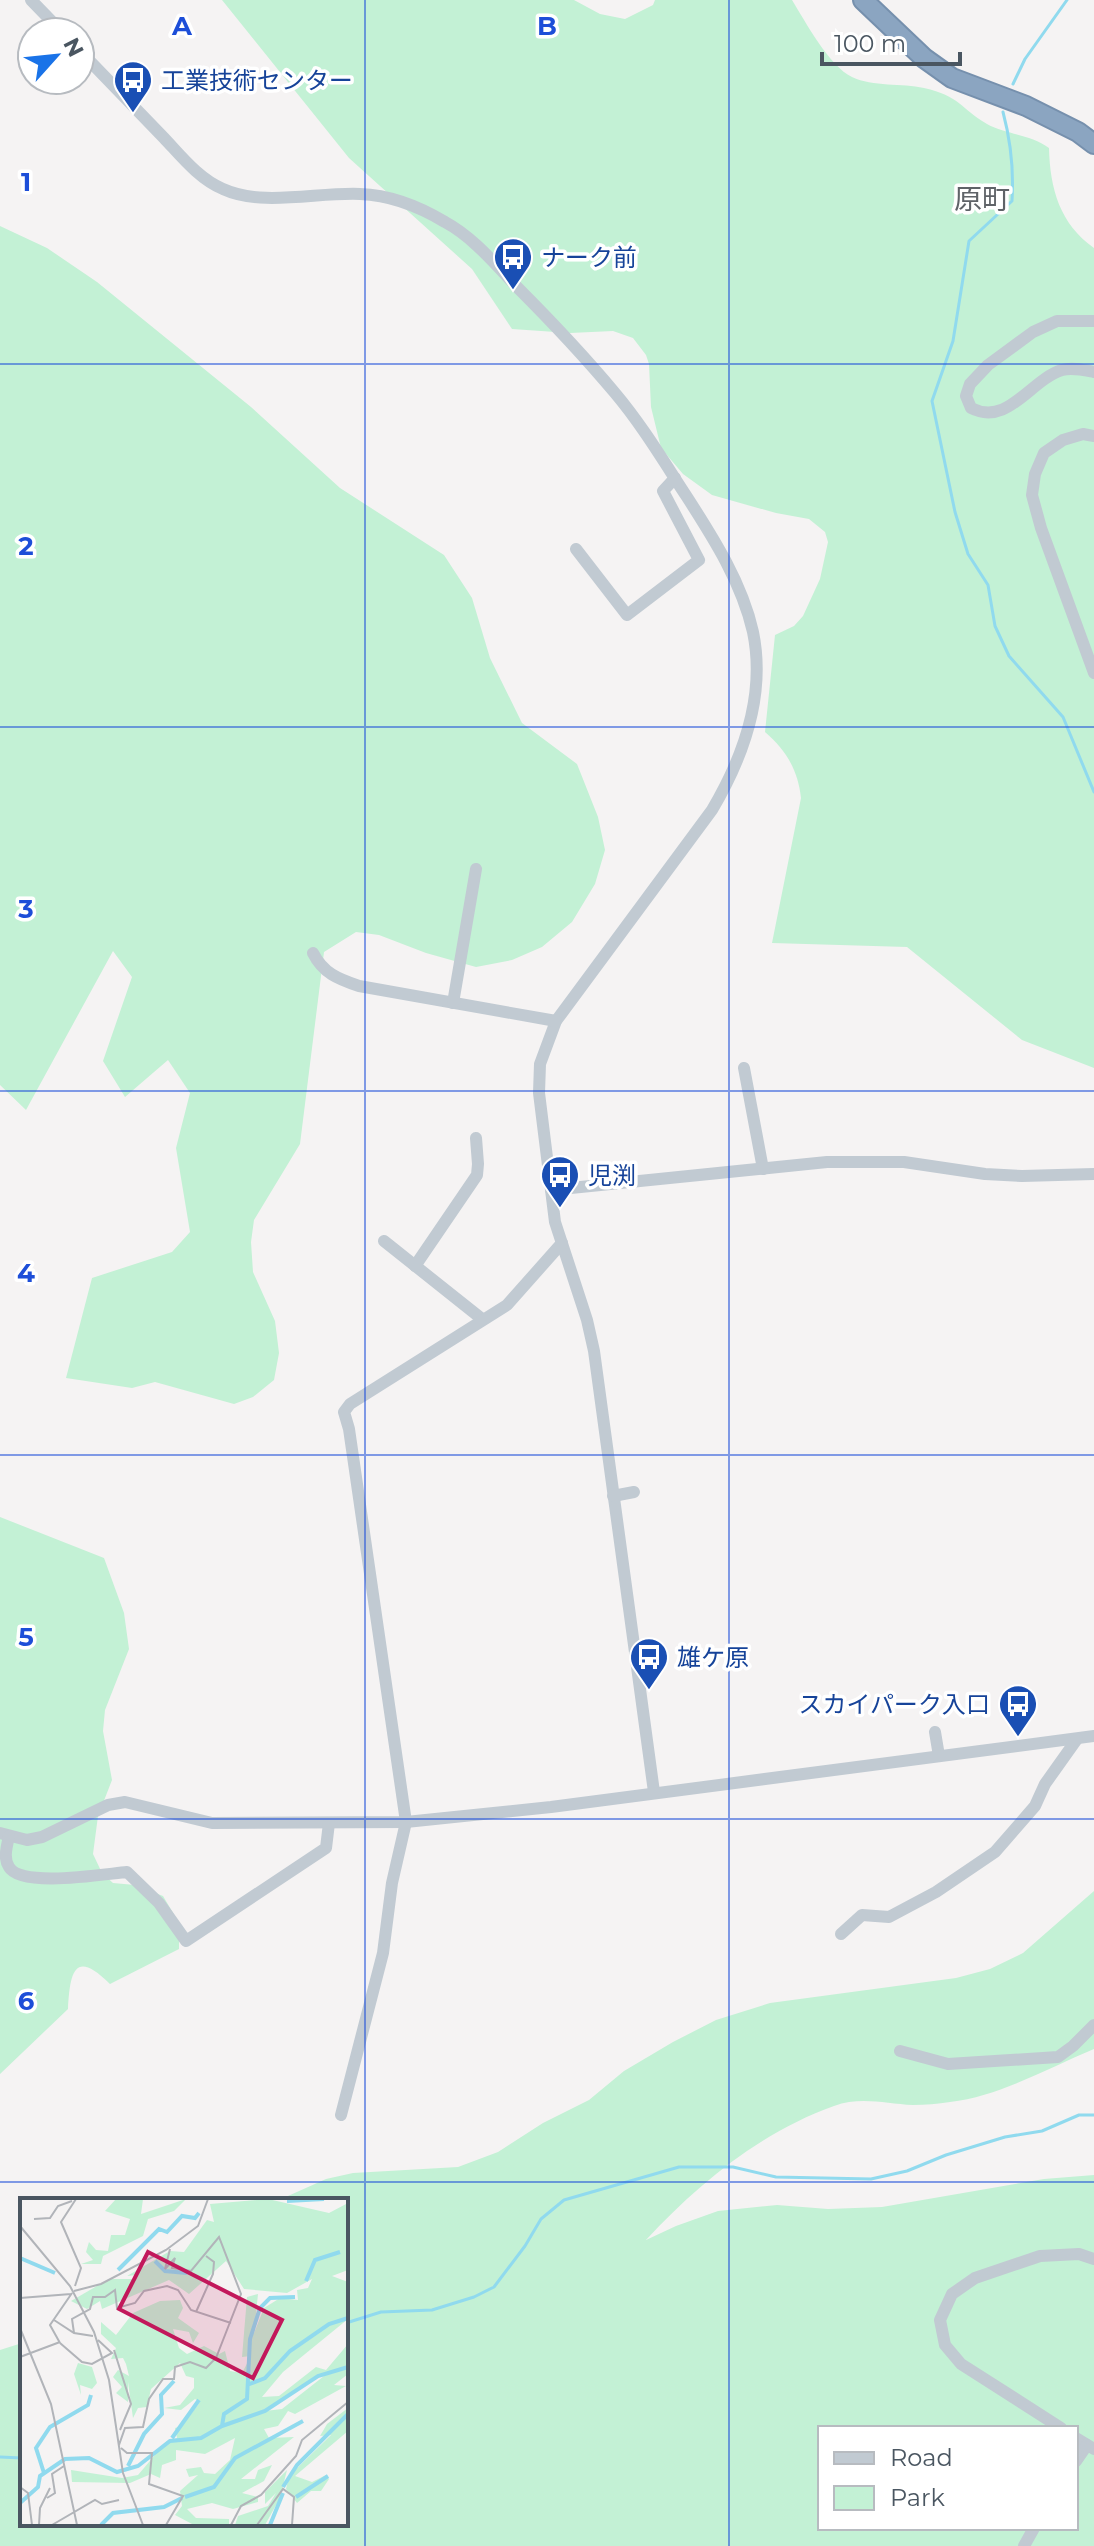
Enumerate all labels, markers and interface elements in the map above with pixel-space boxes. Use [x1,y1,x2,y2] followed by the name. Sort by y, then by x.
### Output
[171,10,193,42] text: A
[537,10,557,42] text: B
[16,16,96,96] north arrow
[822,16,960,66] scale bar
[834,29,906,58] text: 100 m
[57,33,89,61] text: N
[112,59,154,114] bus stop icon: 工業技術センター
[161,66,353,95] place label: 工業技術センター
[21,166,31,198] text: 1
[954,182,1010,216] district label: 原町
[492,236,534,291] bus stop icon: ナーク前
[541,243,637,272] place label: ナーク前
[18,530,34,562] text: 2
[17,893,34,925] text: 3
[539,1154,581,1209] bus stop icon: 児渕
[588,1161,636,1190] place label: 児渕
[17,1257,35,1289] text: 4
[18,1621,34,1653] text: 5
[628,1636,670,1691] bus stop icon: 雄ケ原
[677,1643,749,1672] place label: 雄ケ原
[997,1683,1039,1738] bus stop icon: スカイパーク入口
[798,1690,990,1719] place label: スカイパーク入口
[18,1985,35,2017] text: 6
[20,2198,348,2526] inset map
[818,2426,1078,2530] legend
[890,2443,953,2472] text: Road
[890,2483,945,2512] text: Park

